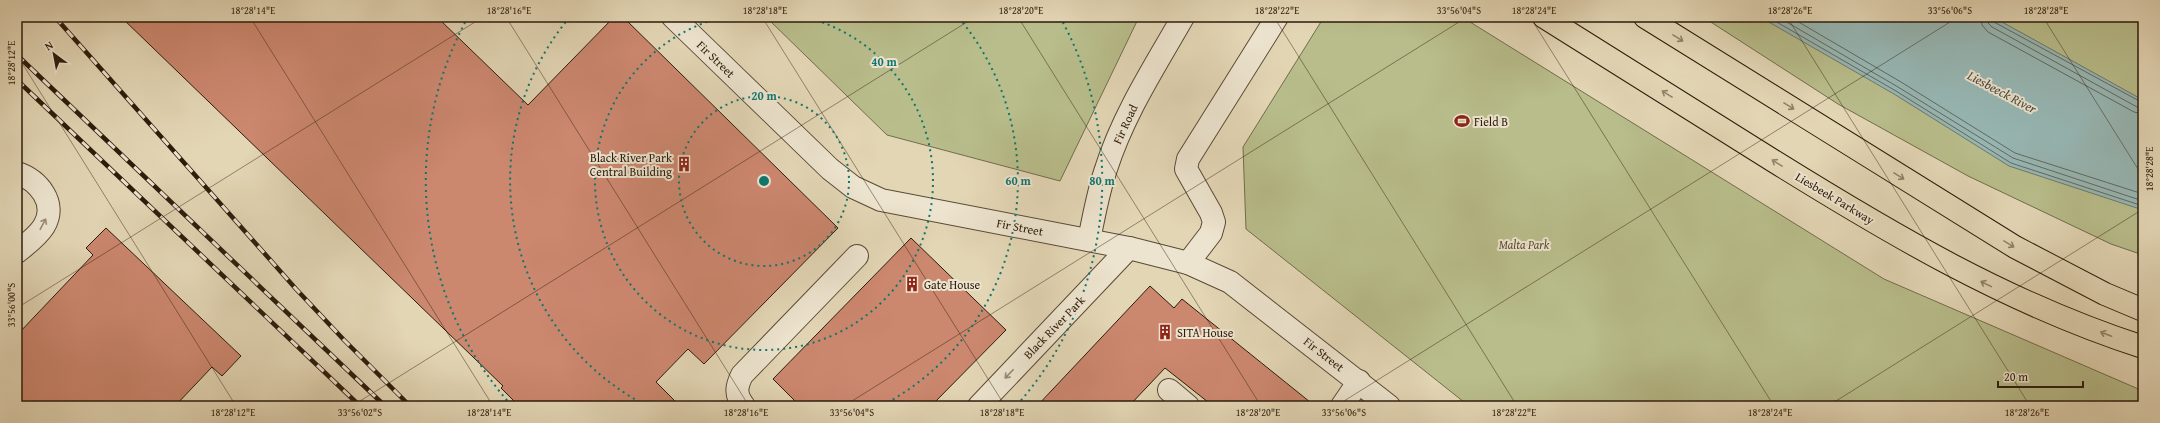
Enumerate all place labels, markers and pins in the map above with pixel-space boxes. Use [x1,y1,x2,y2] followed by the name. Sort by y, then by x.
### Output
[1453,112,1471,130] sports icon: Field B
[1474,113,1508,130] place label: Field B
[590,149,673,180] place label: Black River Park Central Building
[675,155,693,173] building icon: Black River Park Central Building
[757,174,771,188] centre of rings
[903,275,921,293] building icon: Gate House
[924,276,981,293] place label: Gate House
[1156,323,1174,341] building icon: SITA House
[1177,324,1234,341] place label: SITA House

